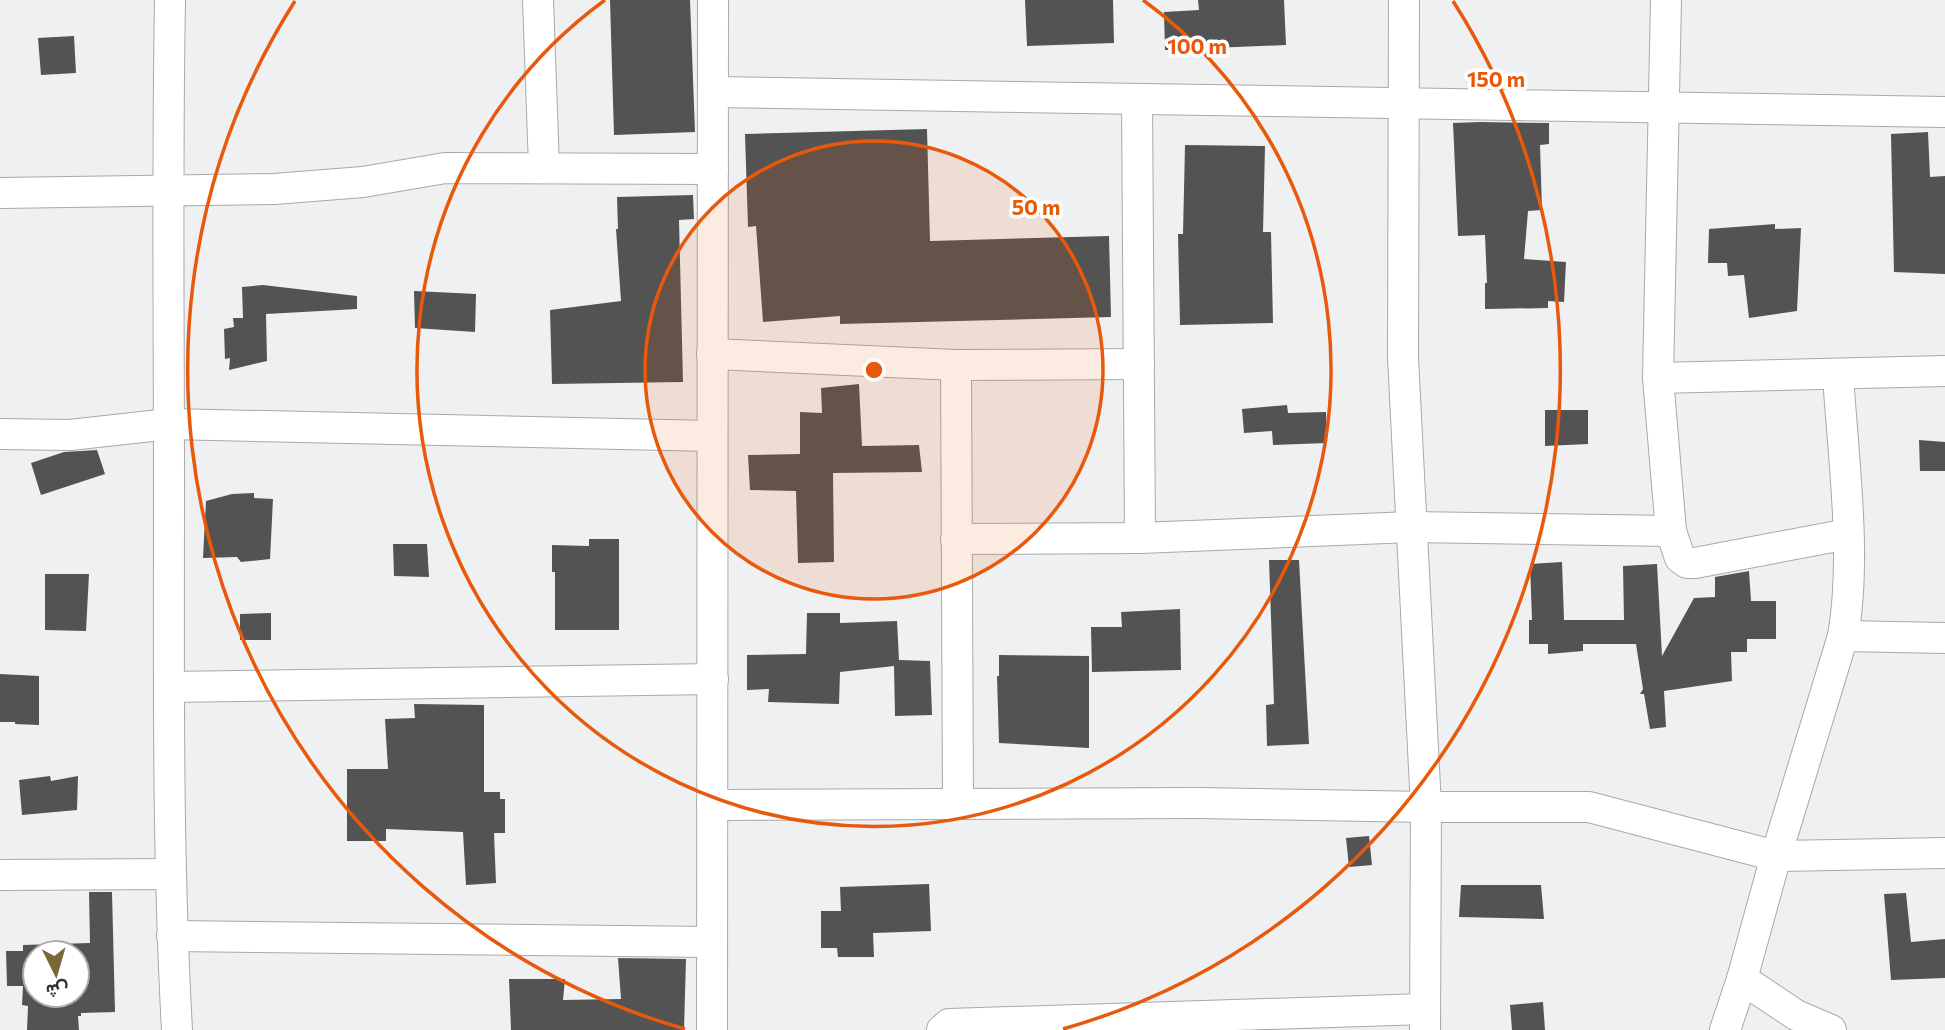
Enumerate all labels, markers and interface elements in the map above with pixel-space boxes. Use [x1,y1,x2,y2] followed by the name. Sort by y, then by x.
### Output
[1167,33,1227,58] text: 100 m
[1467,66,1525,91] text: 150 m
[1012,194,1060,219] text: 50 m
[862,358,886,382] centre of rings
[21,939,91,1009] north arrow
[45,978,70,1004] text: ش

